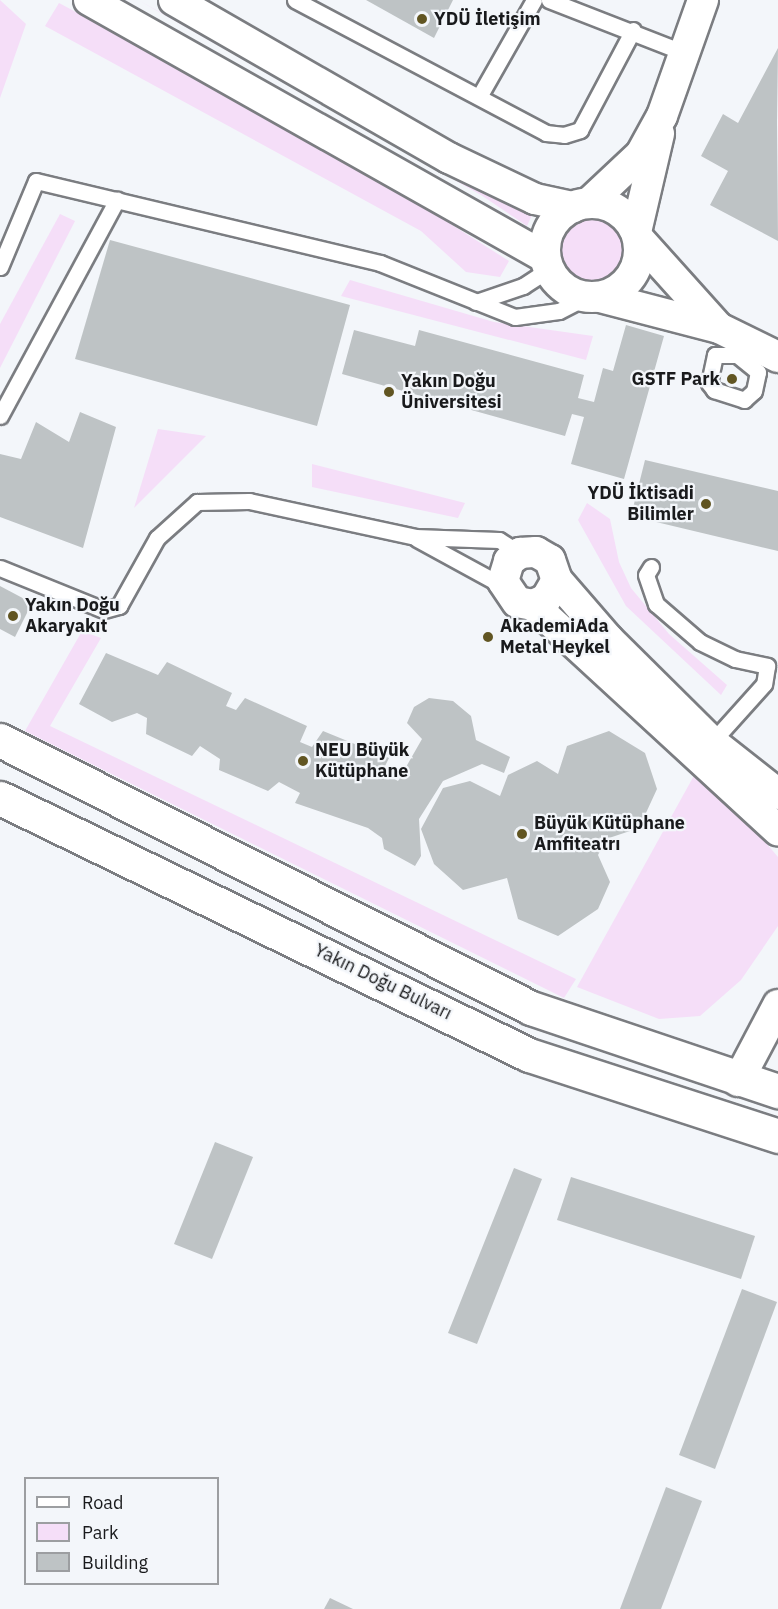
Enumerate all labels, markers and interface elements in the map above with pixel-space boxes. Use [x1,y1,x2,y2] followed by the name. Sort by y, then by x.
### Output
[434,8,541,30] place label: YDÜ İletişim
[415,12,429,26] marker: YDÜ İletişim
[632,368,720,390] place label: GSTF Park
[401,371,502,413] place label: Yakın Doğu Üniversitesi
[725,372,739,386] marker: GSTF Park
[382,385,396,399] marker: Yakın Doğu Üniversitesi
[588,483,694,526] place label: YDÜ İktisadi Bilimler
[699,497,713,511] marker: YDÜ İktisadi Bilimler
[25,595,120,638] place label: Yakın Doğu Akaryakıt
[6,609,20,623] marker: Yakın Doğu Akaryakıt
[500,616,610,658] place label: AkademiAda Metal Heykel
[481,630,495,644] marker: AkademiAda Metal Heykel
[315,740,409,783] place label: NEU Büyük Kütüphane
[296,754,310,768] marker: NEU Büyük Kütüphane
[534,813,685,856] place label: Büyük Kütüphane Amfiteatrı
[515,827,529,841] marker: Büyük Kütüphane Amfiteatrı
[311,939,455,1025] street label: Yakın Doğu Bulvarı
[24,1477,219,1585] legend
[82,1491,123,1514] text: Road
[82,1521,118,1544] text: Park
[82,1551,148,1574] text: Building

